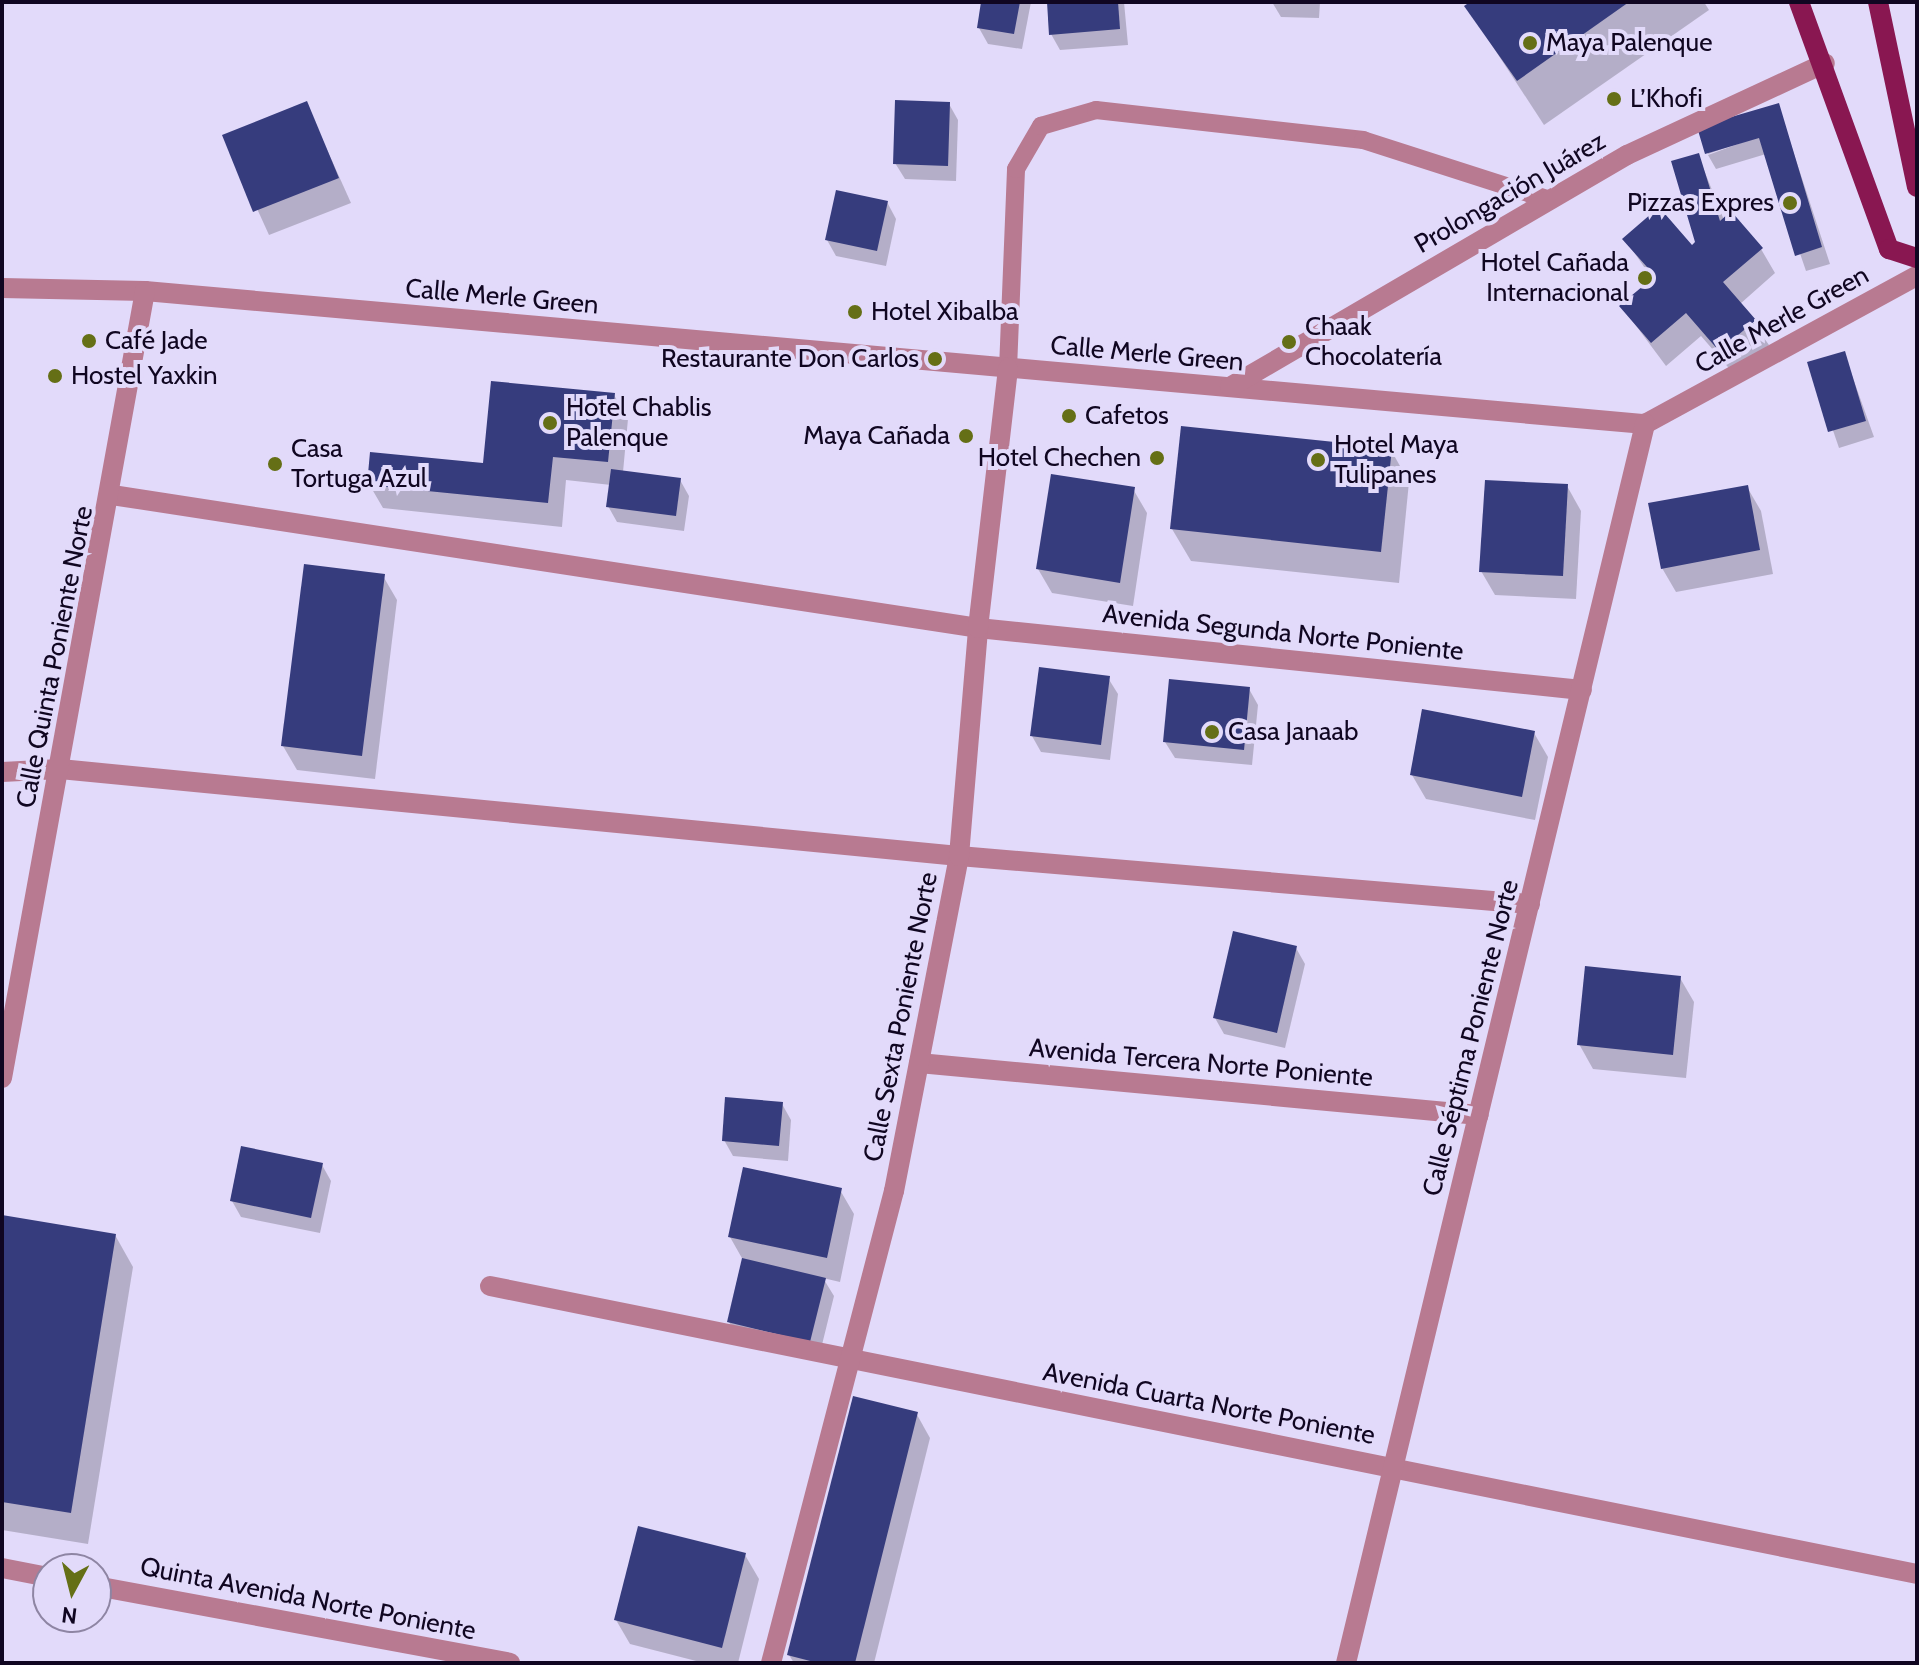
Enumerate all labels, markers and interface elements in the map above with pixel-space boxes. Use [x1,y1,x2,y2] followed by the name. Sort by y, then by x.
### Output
[1546,27,1712,59] place label: Maya Palenque
[1521,34,1539,52] marker: Maya Palenque
[1630,83,1703,115] place label: L’Khofi
[1605,90,1623,108] marker: L’Khofi
[1409,126,1611,260] street label: Prolongación Juárez
[1627,187,1774,219] place label: Pizzas Expres
[1781,194,1799,212] marker: Pizzas Expres
[1481,247,1629,308] place label: Hotel Cañada Internacional
[1690,259,1874,381] street label: Calle Merle Green
[1636,269,1654,287] marker: Hotel Cañada Internacional
[404,273,600,321] street label: Calle Merle Green
[871,296,1019,328] place label: Hotel Xibalba
[846,303,864,321] marker: Hotel Xibalba
[1305,311,1442,372] place label: Chaak Chocolatería
[105,325,207,357] place label: Café Jade
[1049,330,1245,378] street label: Calle Merle Green
[80,332,98,350] marker: Café Jade
[1280,333,1298,351] marker: Chaak Chocolatería
[661,343,919,375] place label: Restaurante Don Carlos
[926,350,944,368] marker: Restaurante Don Carlos
[71,360,218,392] place label: Hostel Yaxkin
[46,367,64,385] marker: Hostel Yaxkin
[566,392,711,454] place label: Hotel Chablis Palenque
[1085,400,1169,432] place label: Cafetos
[1060,407,1078,425] marker: Cafetos
[541,414,559,432] marker: Hotel Chablis Palenque
[803,420,950,452] place label: Maya Cañada
[957,427,975,445] marker: Maya Cañada
[1334,429,1458,490] place label: Hotel Maya Tulipanes
[291,433,427,494] place label: Casa Tortuga Azul
[978,442,1141,474] place label: Hotel Chechen
[1148,449,1166,467] marker: Hotel Chechen
[1309,451,1327,469] marker: Hotel Maya Tulipanes
[266,455,284,473] marker: Casa Tortuga Azul
[10,503,100,811] street label: Calle Quinta Poniente Norte
[1101,599,1465,667] street label: Avenida Segunda Norte Poniente
[1228,716,1358,748] place label: Casa Janaab
[1203,723,1221,741] marker: Casa Janaab
[858,870,944,1164] street label: Calle Sexta Poniente Norte
[1417,877,1525,1199] street label: Calle Séptima Poniente Norte
[1028,1032,1374,1094] street label: Avenida Tercera Norte Poniente
[1040,1356,1378,1452] street label: Avenida Cuarta Norte Poniente
[138,1551,478,1647] street label: Quinta Avenida Norte Poniente
[32,1553,112,1633] north arrow
[60,1601,79,1630] text: N

